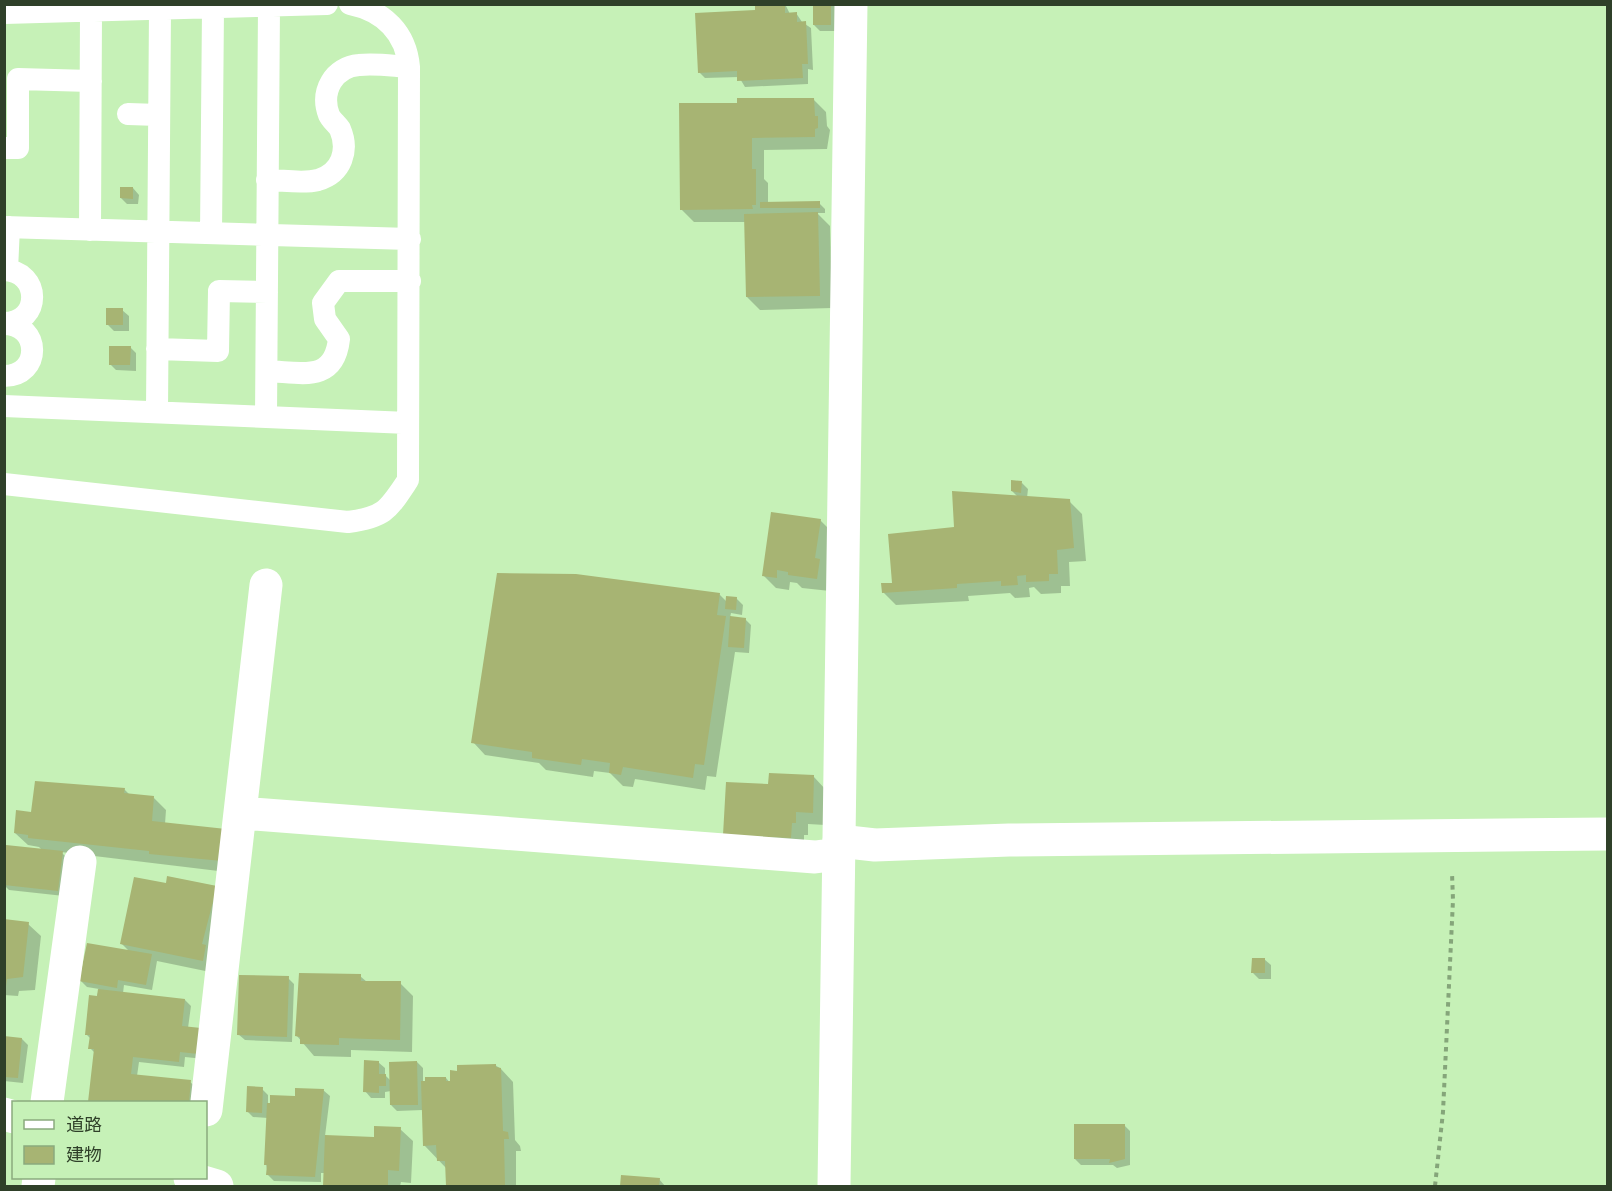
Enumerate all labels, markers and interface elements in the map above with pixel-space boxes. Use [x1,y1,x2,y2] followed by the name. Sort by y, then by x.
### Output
[12,1101,207,1179] legend
[66,1114,102,1136] text: 道路
[66,1144,102,1166] text: 建物

